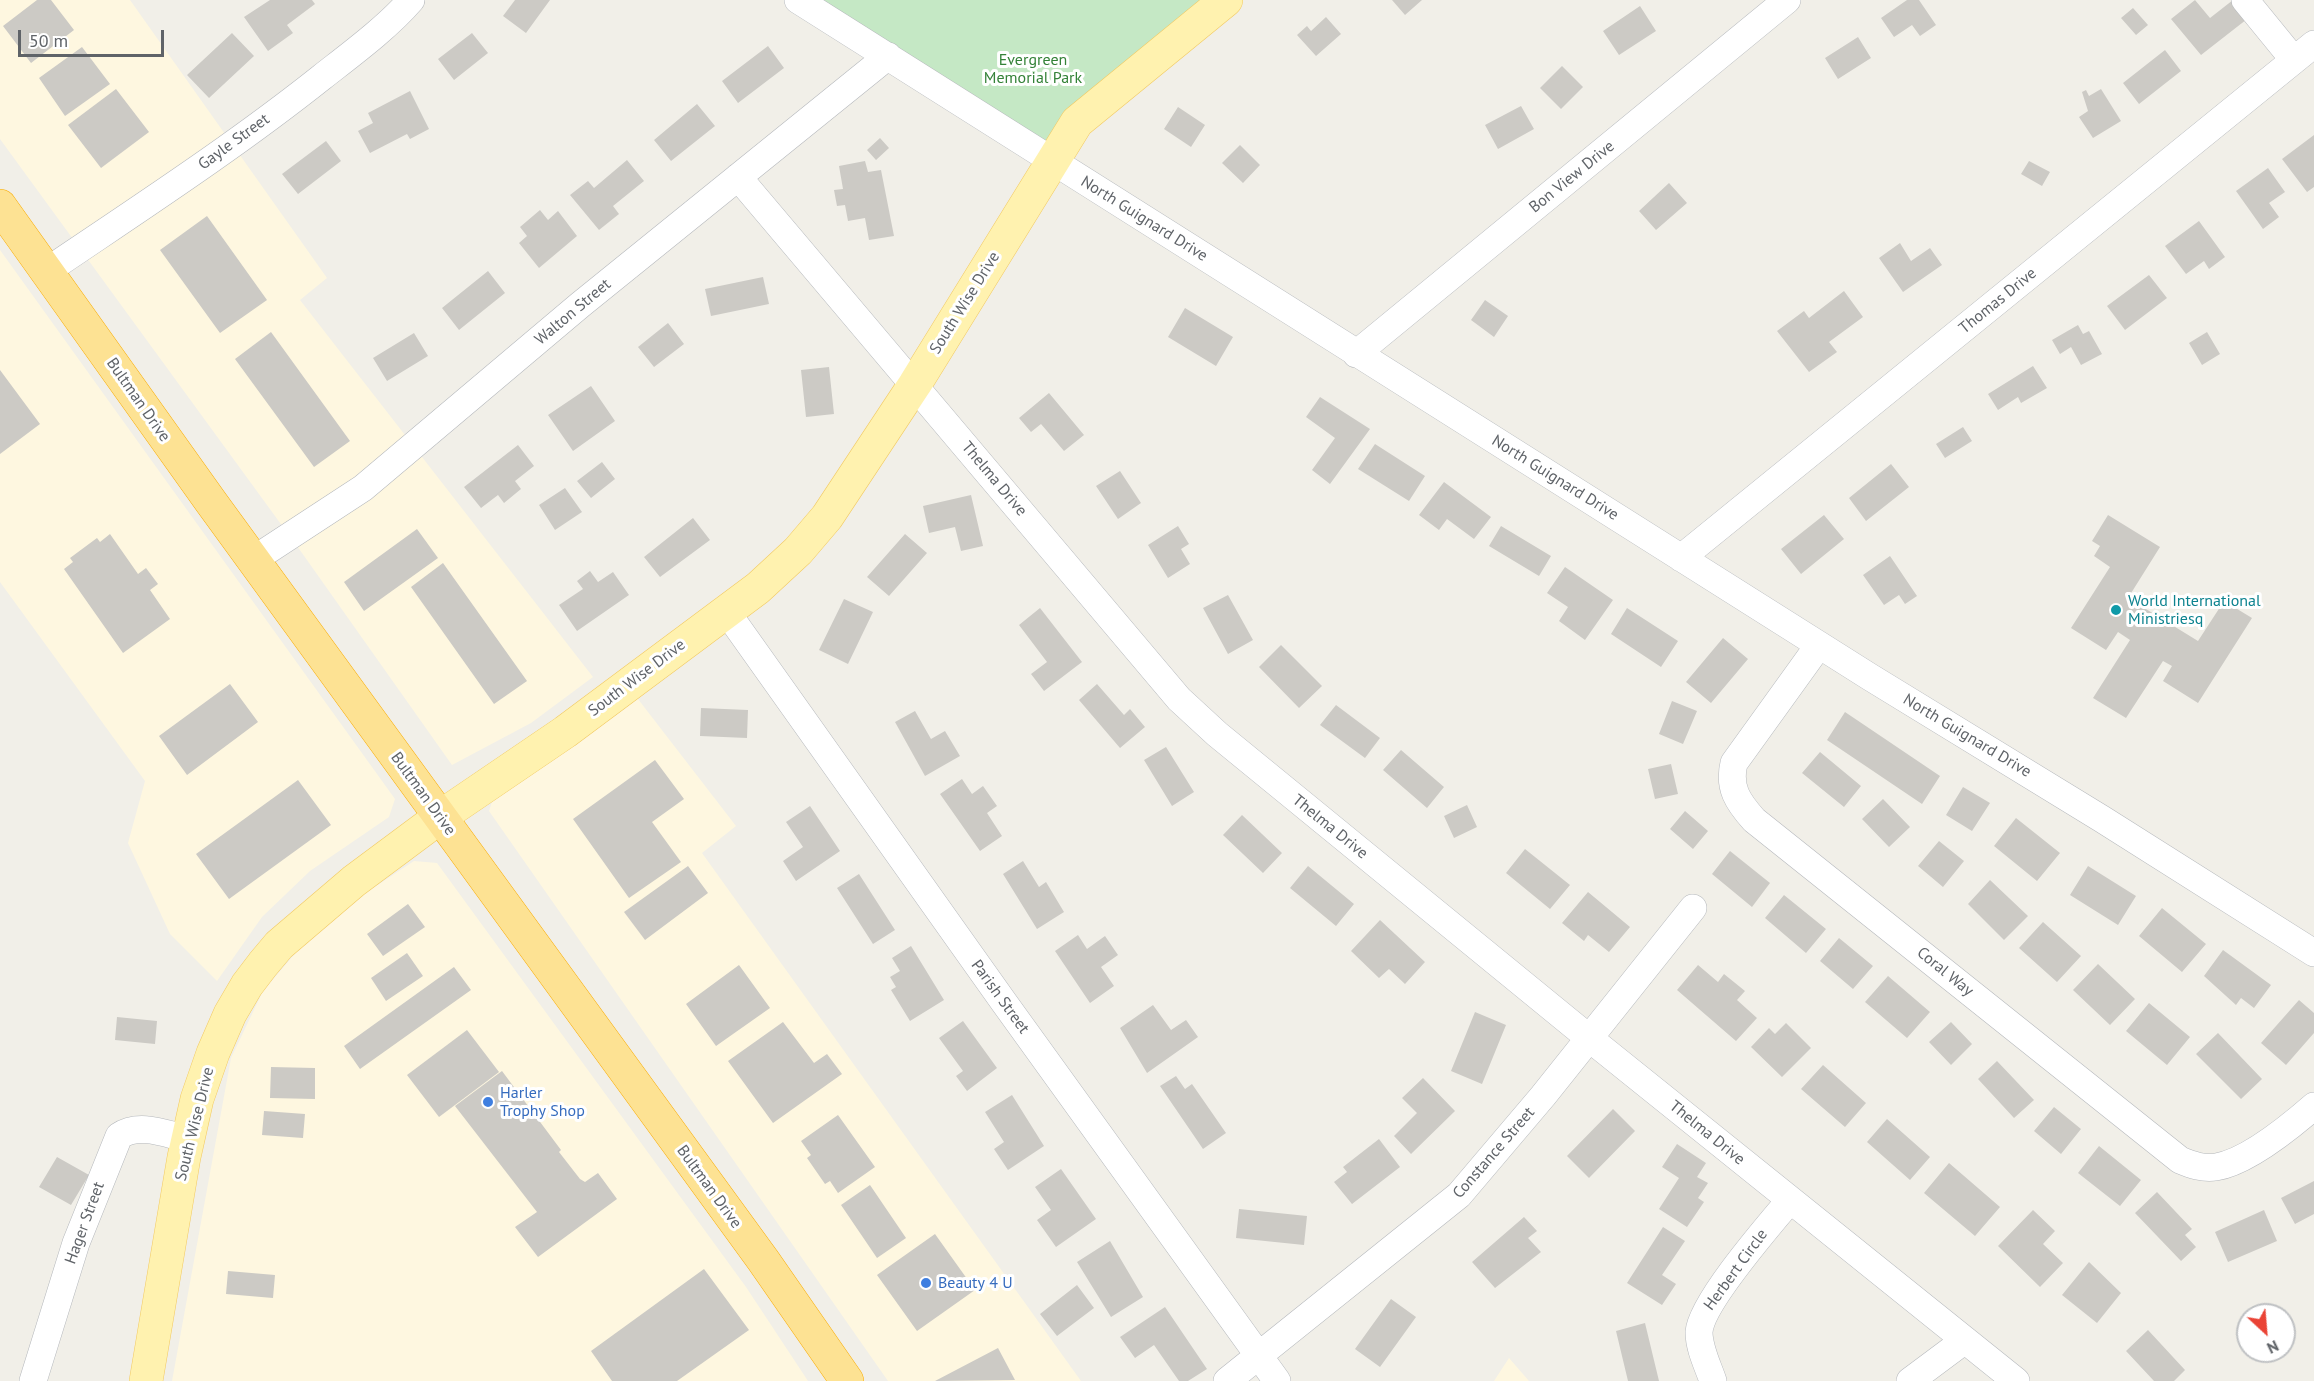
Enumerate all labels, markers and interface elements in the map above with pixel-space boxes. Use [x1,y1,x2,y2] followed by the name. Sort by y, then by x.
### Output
[21,18,166,56] scale bar
[29,29,68,52] text: 50 m
[984,50,1082,88] park label: Evergreen Memorial Park
[195,110,273,174] street label: Gayle Street
[1525,137,1619,217] street label: Bon View Drive
[1077,172,1211,266] street label: North Guignard Drive
[926,248,1004,358] street label: South Wise Drive
[1955,264,2041,338] street label: Thomas Drive
[531,275,615,349] street label: Walton Street
[102,354,174,446] street label: Bultman Drive
[1488,431,1622,525] street label: North Guignard Drive
[957,438,1031,520] street label: Thelma Drive
[2128,591,2261,629] place label: World International Ministriesq
[2109,603,2123,617] marker: World International Ministriesq
[585,635,689,721] street label: South Wise Drive
[1900,690,2034,782] street label: North Guignard Drive
[386,749,460,839] street label: Bultman Drive
[1288,791,1372,863] street label: Thelma Drive
[1913,943,1977,1001] street label: Coral Way
[967,956,1033,1038] street label: Parish Street
[172,1065,218,1183] street label: South Wise Drive
[500,1083,585,1121] place label: Harler Trophy Shop
[481,1095,495,1109] marker: Harler Trophy Shop
[1665,1097,1749,1169] street label: Thelma Drive
[1449,1103,1539,1203] street label: Constance Street
[672,1142,746,1232] street label: Bultman Drive
[61,1179,109,1267] street label: Hager Street
[1700,1226,1772,1314] street label: Herbert Circle
[938,1273,1013,1293] place label: Beauty 4 U
[919,1276,933,1290] marker: Beauty 4 U
[2236,1303,2296,1363] north arrow
[2264,1336,2282,1359] text: N

